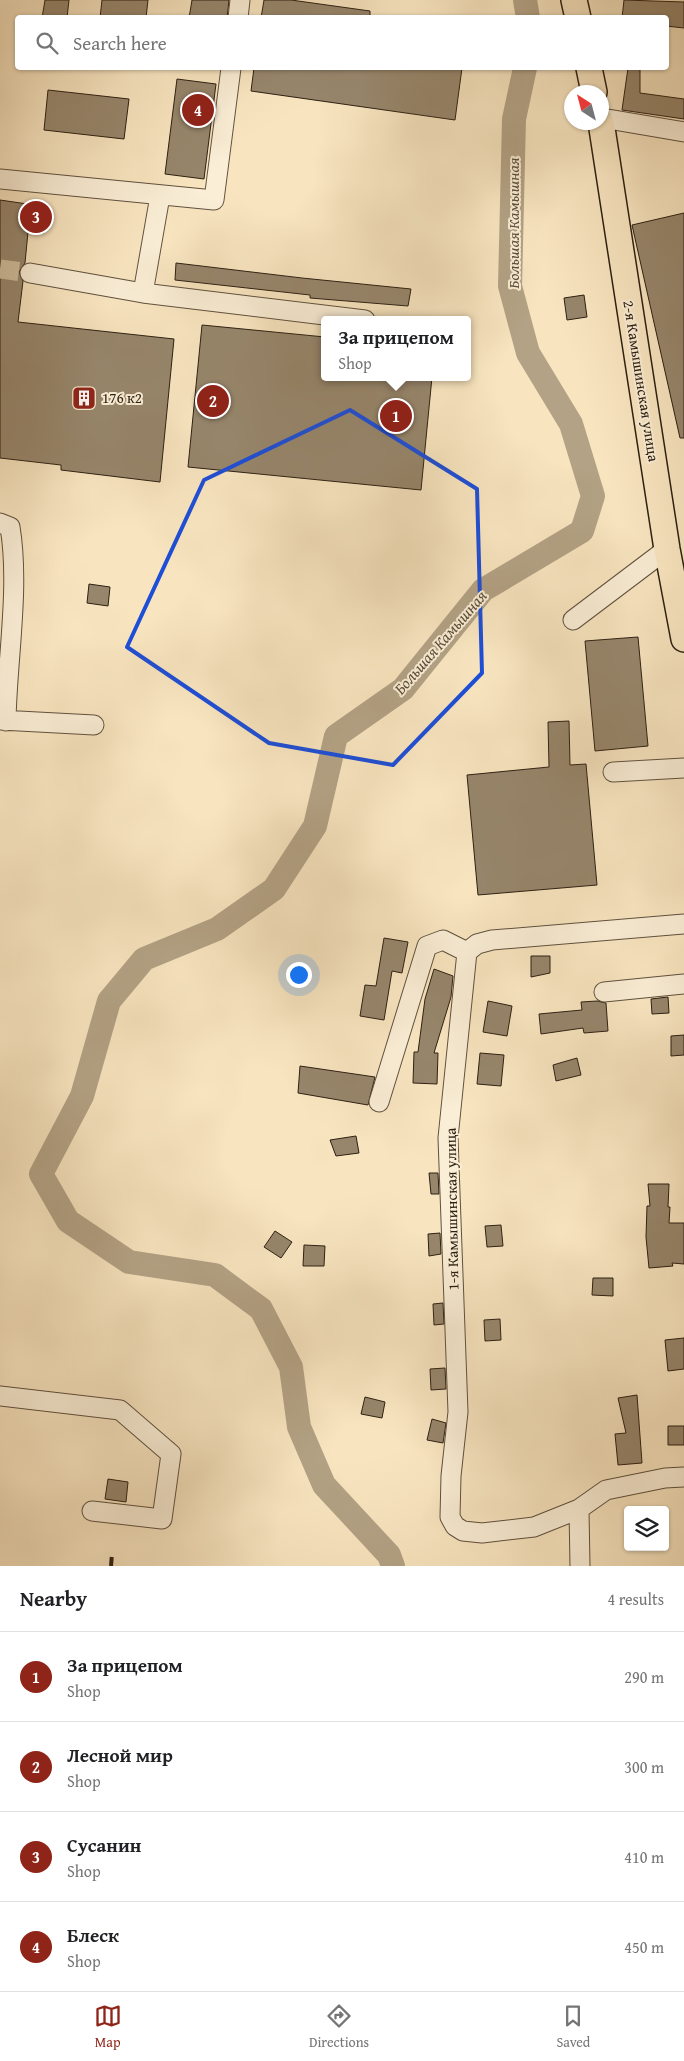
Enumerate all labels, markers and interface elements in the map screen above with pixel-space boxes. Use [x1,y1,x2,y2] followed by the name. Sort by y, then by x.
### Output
[15,15,669,70] search box
[33,29,61,57] icon: search
[73,29,167,57] text: Search here
[564,85,609,130] north arrow
[182,91,214,129] pin: 4
[501,157,525,289] water label: Большая Камышная
[20,198,52,236] pin: 3
[618,299,665,464] street label: 2-я Камышинская улица
[321,316,471,381] popup
[338,323,454,351] text: За прицепом
[338,351,372,375] text: Shop
[197,382,229,420] pin: 2
[71,385,97,411] building icon: 176 к2
[102,387,142,408] place label: 176 к2
[380,397,412,435] pin: 1
[388,584,492,699] water label: Большая Камышная
[286,962,312,988] your location
[440,1127,463,1291] street label: 1-я Камышинская улица
[624,1506,669,1551] map controls
[624,1506,669,1551] button: layers
[20,1583,87,1614] text: Nearby
[607,1587,664,1611] text: 4 results
[67,1651,183,1679] text: За прицепом
[32,1665,40,1689] text: 1
[624,1665,664,1689] text: 290 m
[67,1679,101,1703] text: Shop
[67,1741,173,1769] text: Лесной мир
[32,1755,40,1779] text: 2
[624,1755,664,1779] text: 300 m
[67,1769,101,1793] text: Shop
[67,1831,141,1859] text: Сусанин
[32,1845,40,1869] text: 3
[624,1845,664,1869] text: 410 m
[67,1859,101,1883] text: Shop
[67,1921,119,1949] text: Блеск
[32,1935,40,1959] text: 4
[624,1935,664,1959] text: 450 m
[67,1949,101,1973] text: Shop
[94,2002,122,2052] tab: Map
[309,2002,369,2052] tab: Directions
[556,2002,590,2052] tab: Saved

